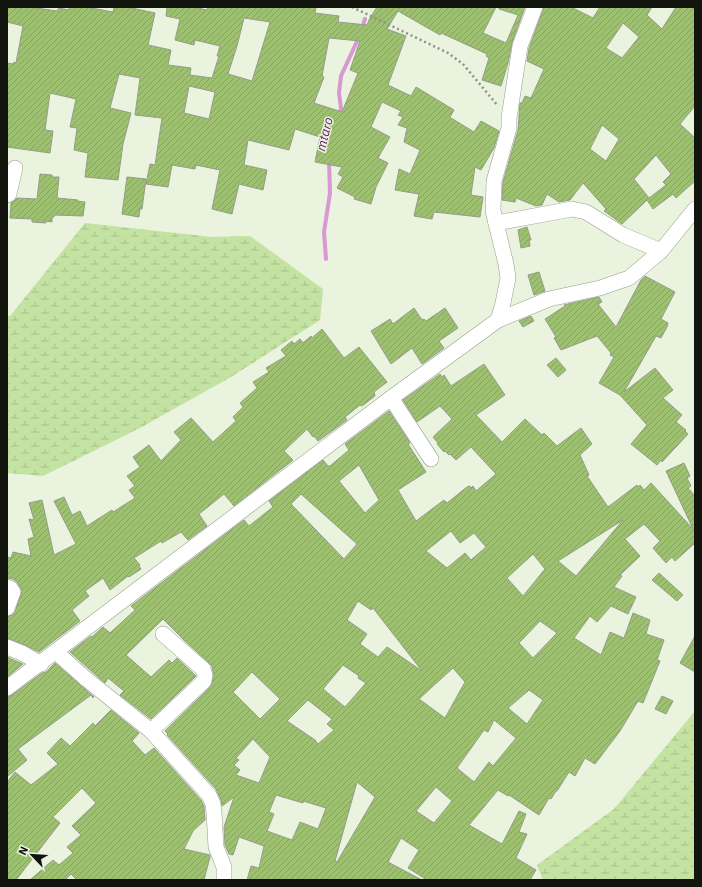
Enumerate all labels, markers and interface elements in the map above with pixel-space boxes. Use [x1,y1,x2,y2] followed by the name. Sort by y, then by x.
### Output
[312,115,337,153] water label: mtaro
[12,835,52,875] north arrow
[15,844,31,857] text: N

